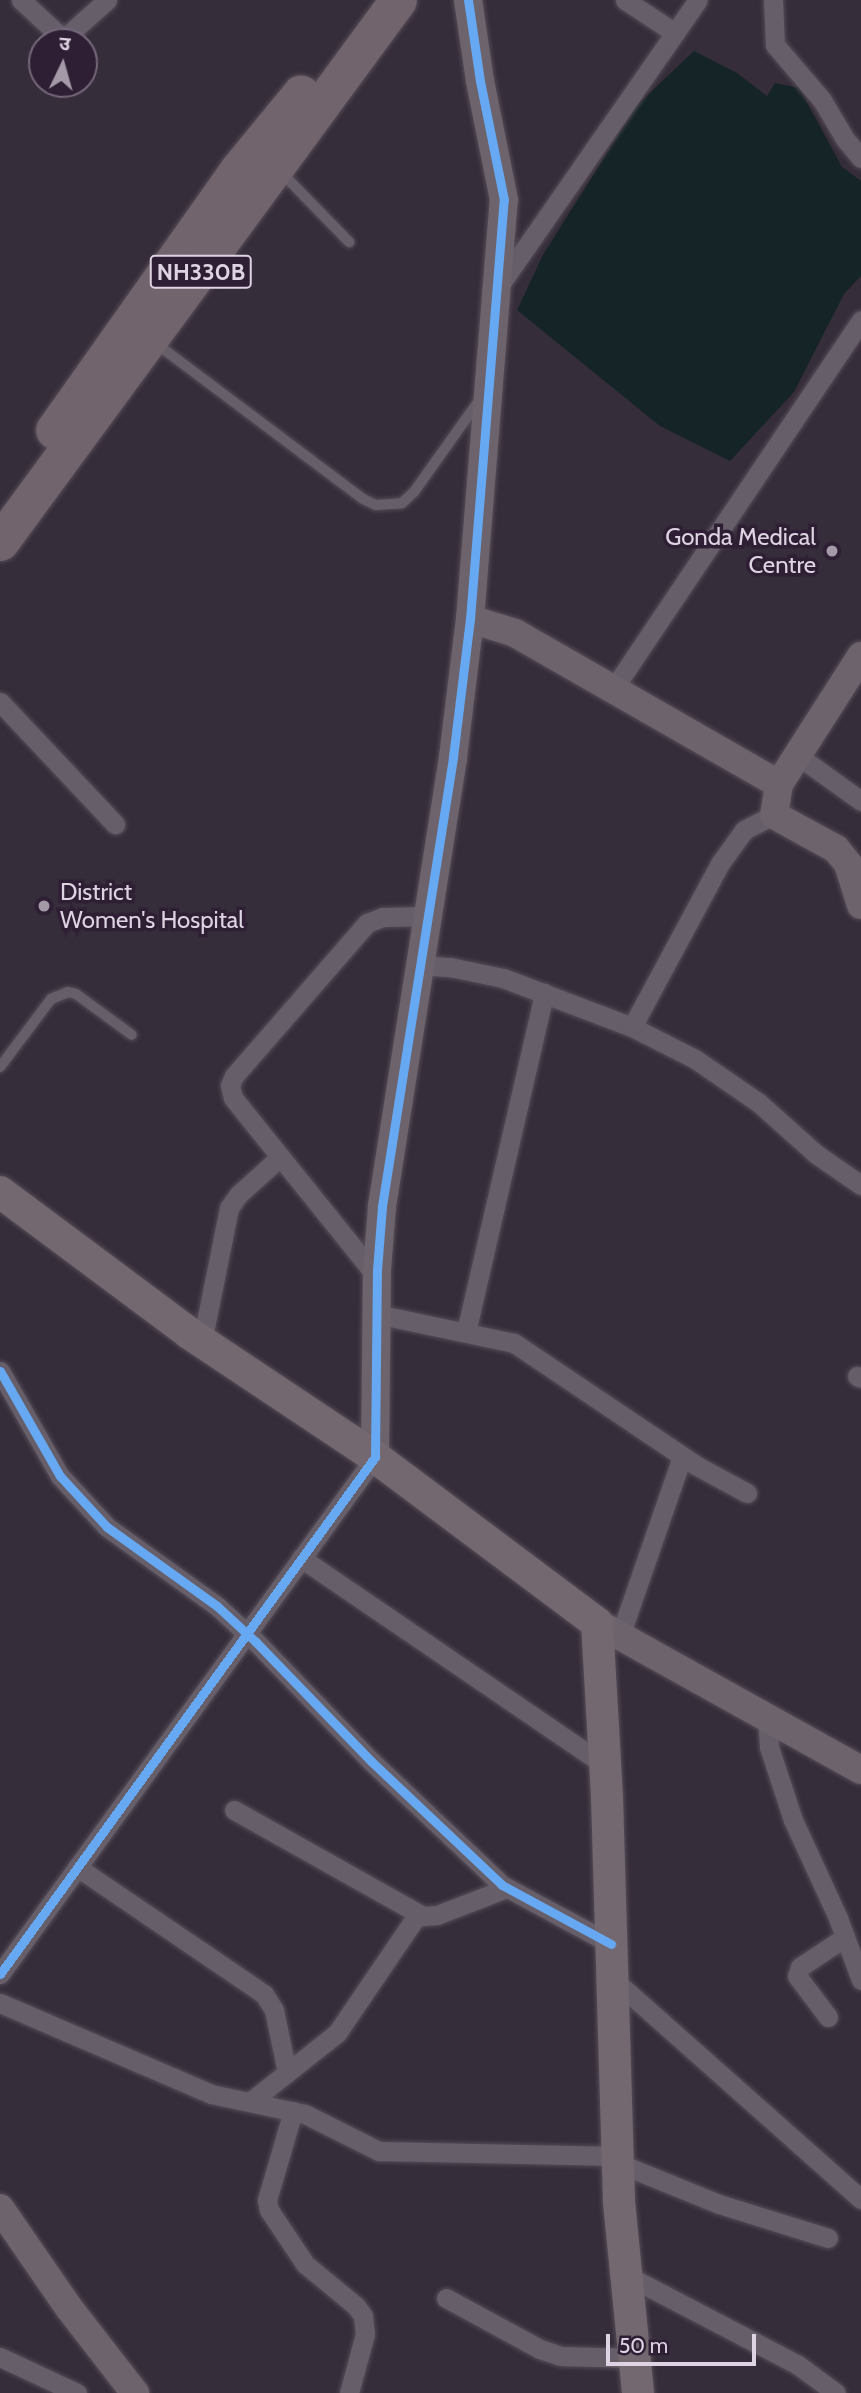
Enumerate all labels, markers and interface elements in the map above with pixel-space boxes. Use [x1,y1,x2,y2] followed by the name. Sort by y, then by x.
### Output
[28,28,98,98] north arrow
[58,32,71,56] text: उ
[148,252,254,292] road number: NH330B
[665,523,816,579] place label: Gonda Medical Centre
[822,541,842,561] marker: Gonda Medical Centre
[60,878,244,934] place label: District Women's Hospital
[34,896,54,916] marker: District Women's Hospital
[609,2320,760,2364] scale bar
[619,2333,668,2358] text: 50 m

